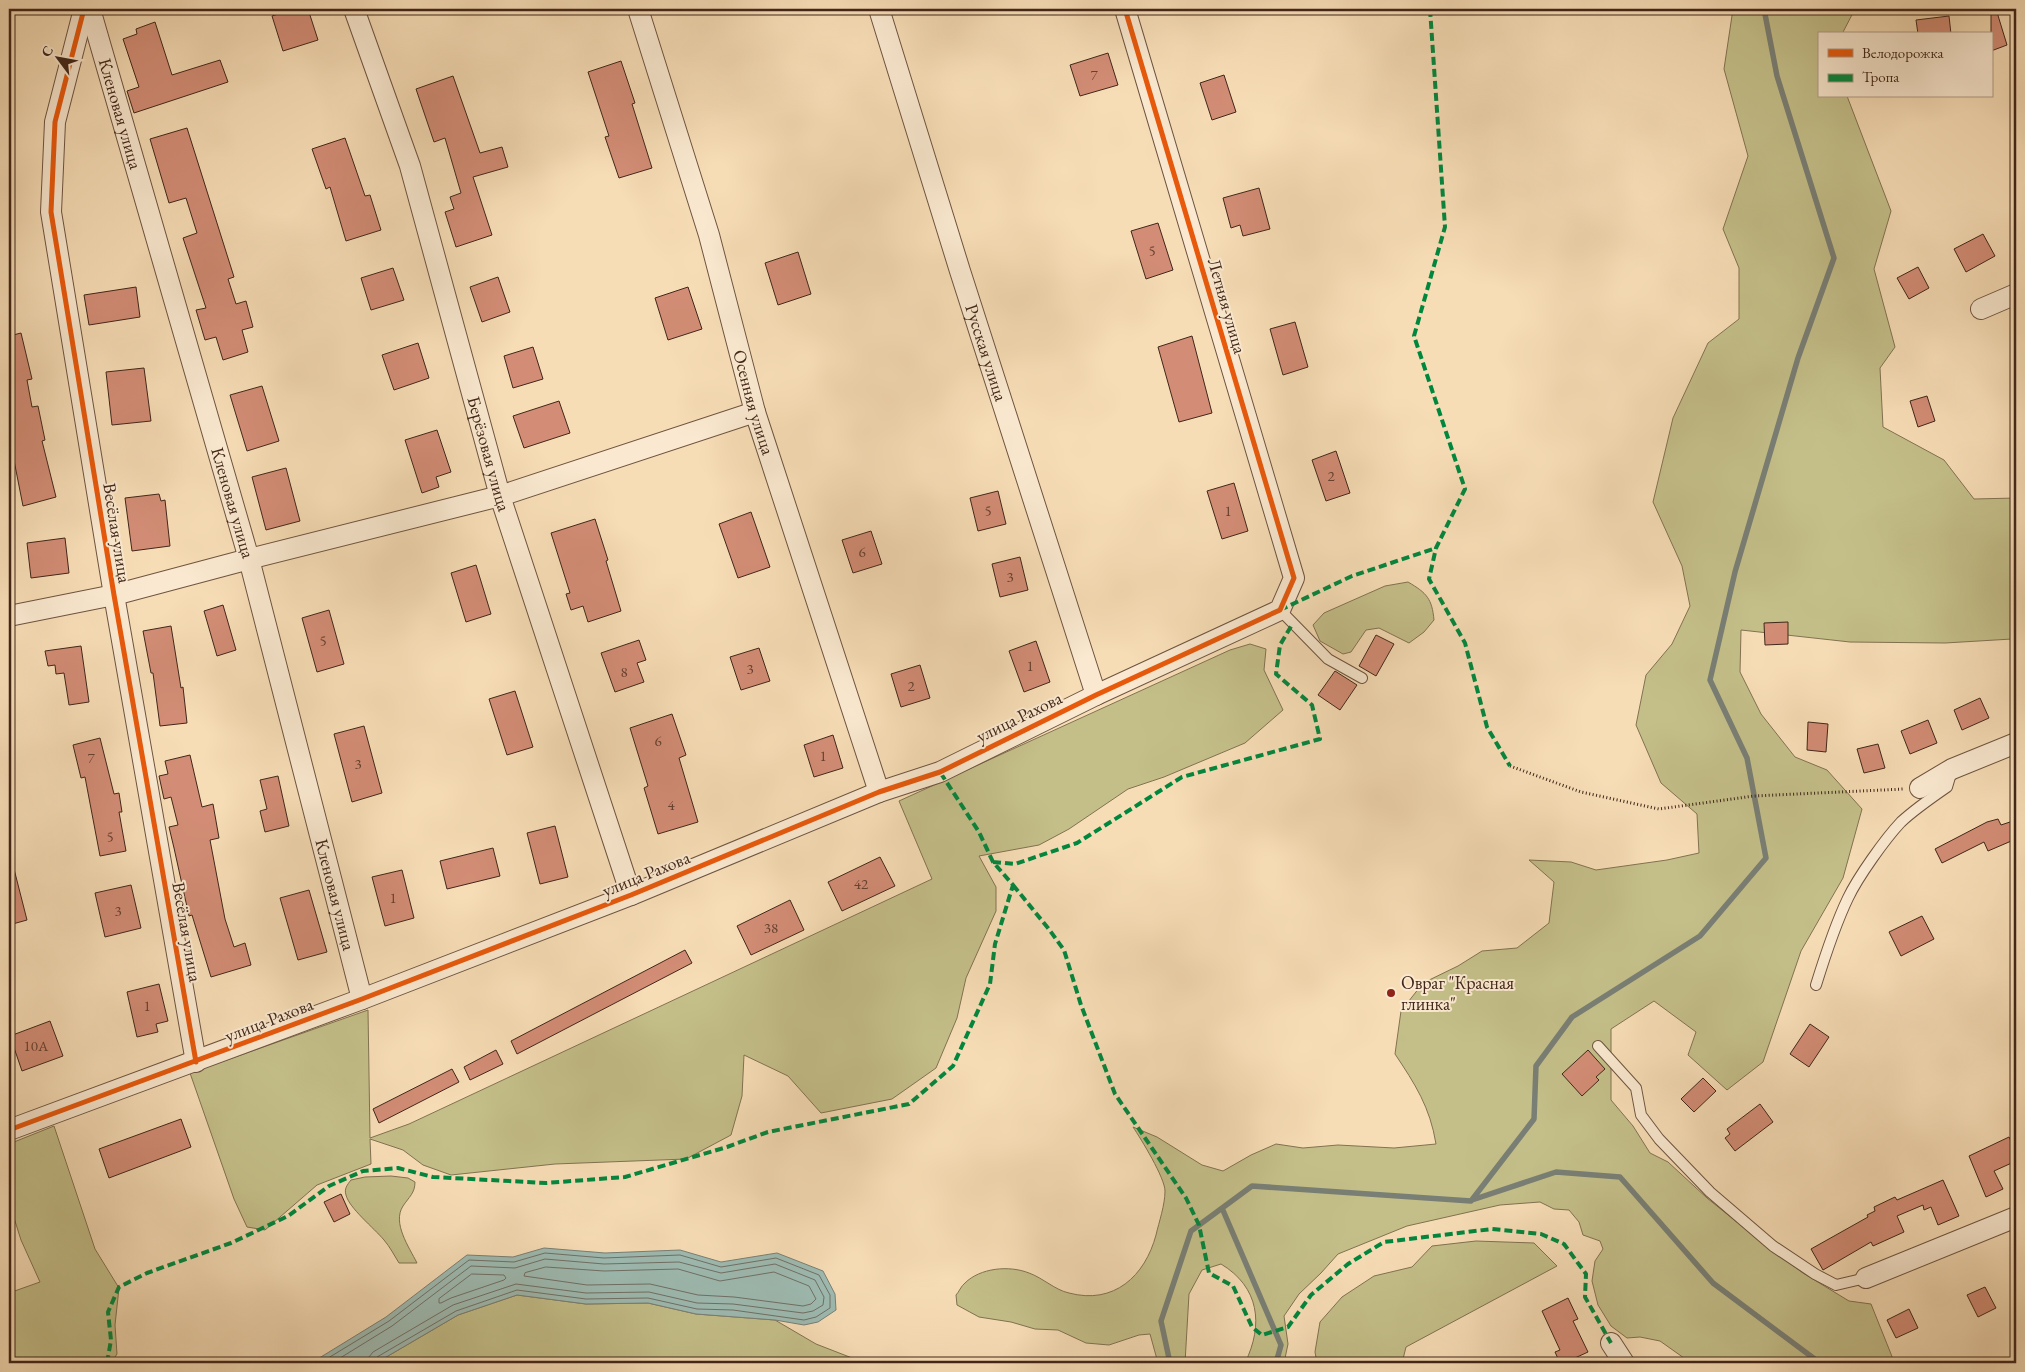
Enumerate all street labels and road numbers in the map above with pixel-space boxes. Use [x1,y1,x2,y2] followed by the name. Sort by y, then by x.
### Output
[94,55,148,173] street label: Кленовая улица
[1203,255,1252,357] street label: Летняя улица
[960,301,1013,405] street label: Русская улица
[728,347,780,458] street label: Осенняя улица
[462,394,516,515] street label: Берёзовая улица
[206,444,260,562] street label: Кленовая улица
[98,481,137,585] street label: Весёлая улица
[972,686,1066,747] street label: улица Рахова
[310,836,361,954] street label: Кленовая улица
[598,845,694,902] street label: улица Рахова
[167,880,208,984] street label: Весёлая улица
[221,992,317,1047] street label: улица Рахова

